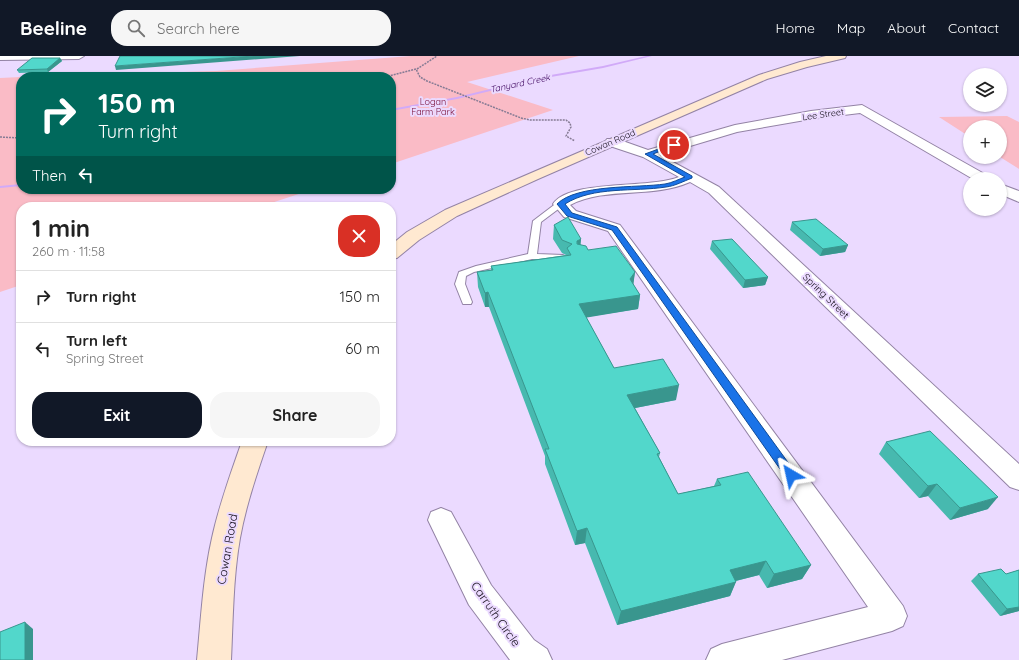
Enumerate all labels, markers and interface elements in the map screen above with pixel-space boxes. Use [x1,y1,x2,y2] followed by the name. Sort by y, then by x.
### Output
[111,10,391,46] search box
[20,16,87,40] text: Beeline
[125,17,147,39] icon: search
[157,19,240,38] text: Search here
[776,19,815,37] text: Home
[837,19,865,37] text: Map
[887,19,926,37] text: About
[948,19,999,37] text: Contact
[963,68,1007,216] map controls
[963,68,1007,112] button: layers
[489,71,552,95] water label: Tanyard Creek
[98,85,176,120] text: 150 m
[32,88,84,140] icon: right
[411,96,455,117] park label: Logan Farm Park
[801,106,845,122] street label: Lee Street
[98,120,178,143] text: Turn right
[963,120,1007,164] button: +
[583,126,637,158] street label: Cowan Road
[657,128,691,162] pin
[663,134,685,156] icon: arrive
[75,164,97,186] icon: left
[32,166,67,185] text: Then
[963,172,1007,216] button: −
[32,213,90,243] text: 1 min
[338,215,380,257] button: close
[32,243,105,259] text: 260 m · 11:58
[800,271,852,322] street label: Spring Street
[32,286,54,308] icon: right
[66,287,137,306] text: Turn right
[340,287,380,306] text: 150 m
[66,331,128,350] text: Turn left
[32,338,54,360] icon: left
[345,339,380,358] text: 60 m
[66,350,144,366] text: Spring Street
[32,392,202,438] button: Exit
[210,392,380,438] button: Share
[770,454,812,496] position arrow
[213,513,241,585] street label: Cowan Road
[468,579,524,649] street label: Carruth Circle

